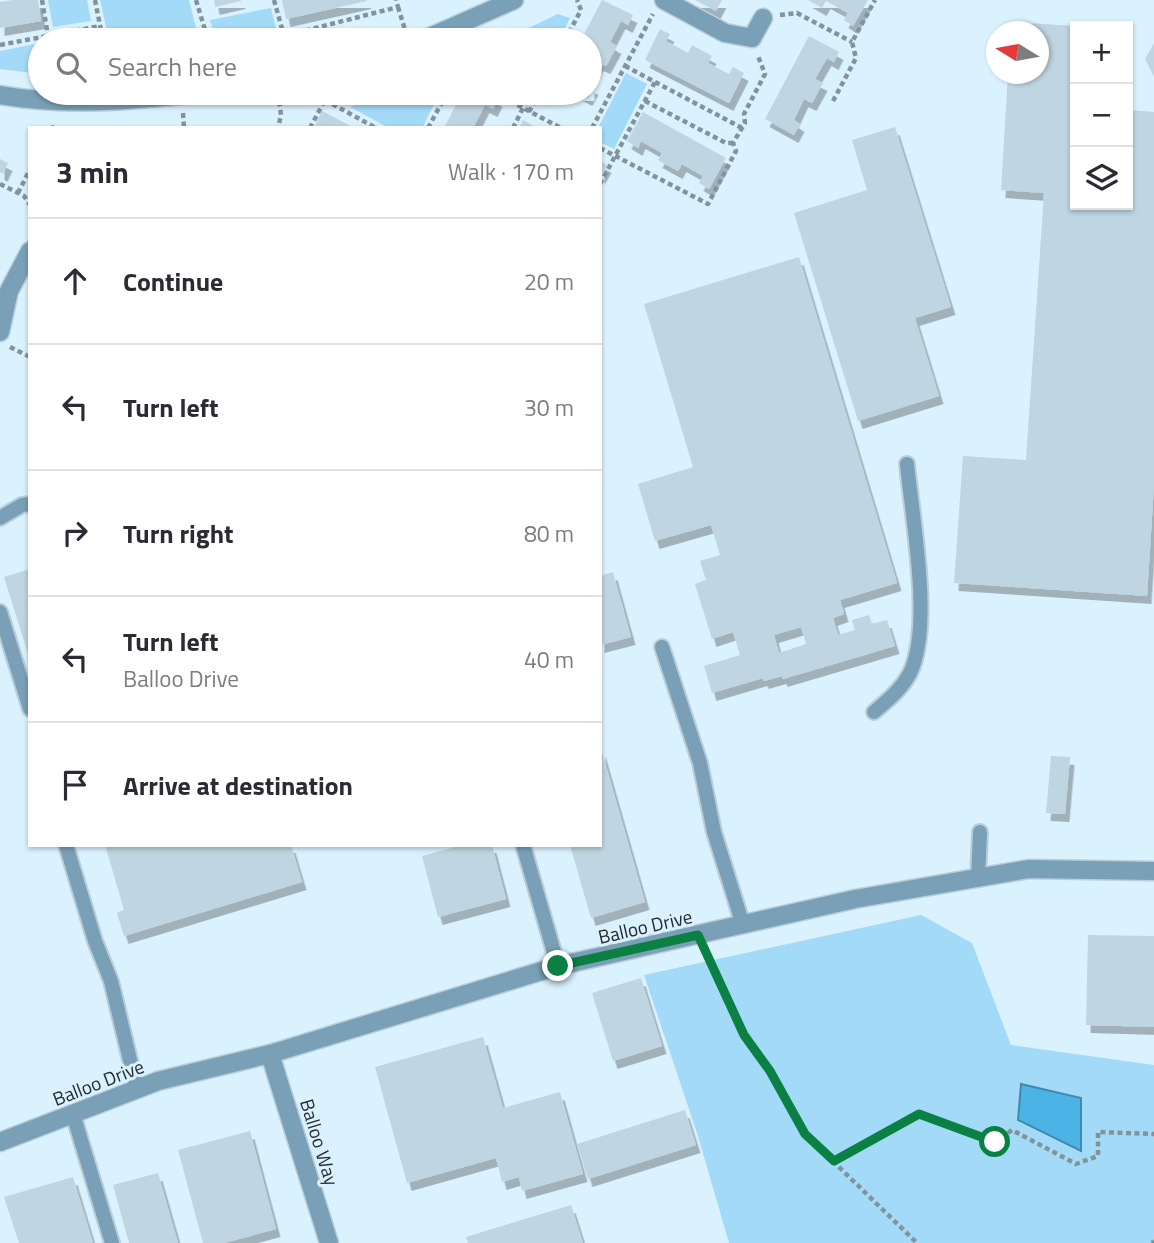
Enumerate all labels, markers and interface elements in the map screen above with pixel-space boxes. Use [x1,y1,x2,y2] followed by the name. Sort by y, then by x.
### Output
[986,21,1049,84] north arrow
[1070,21,1133,210] map controls
[1070,21,1133,84] button: +
[28,28,602,105] search box
[108,47,237,86] text: Search here
[52,48,90,86] icon: search
[1070,84,1133,147] button: −
[1070,147,1133,210] button: layers
[56,149,129,195] text: 3 min
[448,154,574,189] text: Walk · 170 m
[56,262,94,300] icon: ahead
[123,262,223,301] text: Continue
[524,264,574,299] text: 20 m
[56,388,94,426] icon: left
[123,388,218,427] text: Turn left
[524,390,574,425] text: 30 m
[56,514,94,552] icon: right
[123,514,234,553] text: Turn right
[524,516,574,551] text: 80 m
[123,622,218,661] text: Turn left
[56,640,94,678] icon: left
[524,642,574,677] text: 40 m
[123,661,239,696] text: Balloo Drive
[56,766,94,804] icon: arrive
[123,766,353,805] text: Arrive at destination
[595,901,695,951] street label: Balloo Drive
[542,950,573,981] route end
[48,1051,148,1113] street label: Balloo Drive
[293,1095,347,1189] street label: Balloo Way
[979,1126,1010,1157] route start

